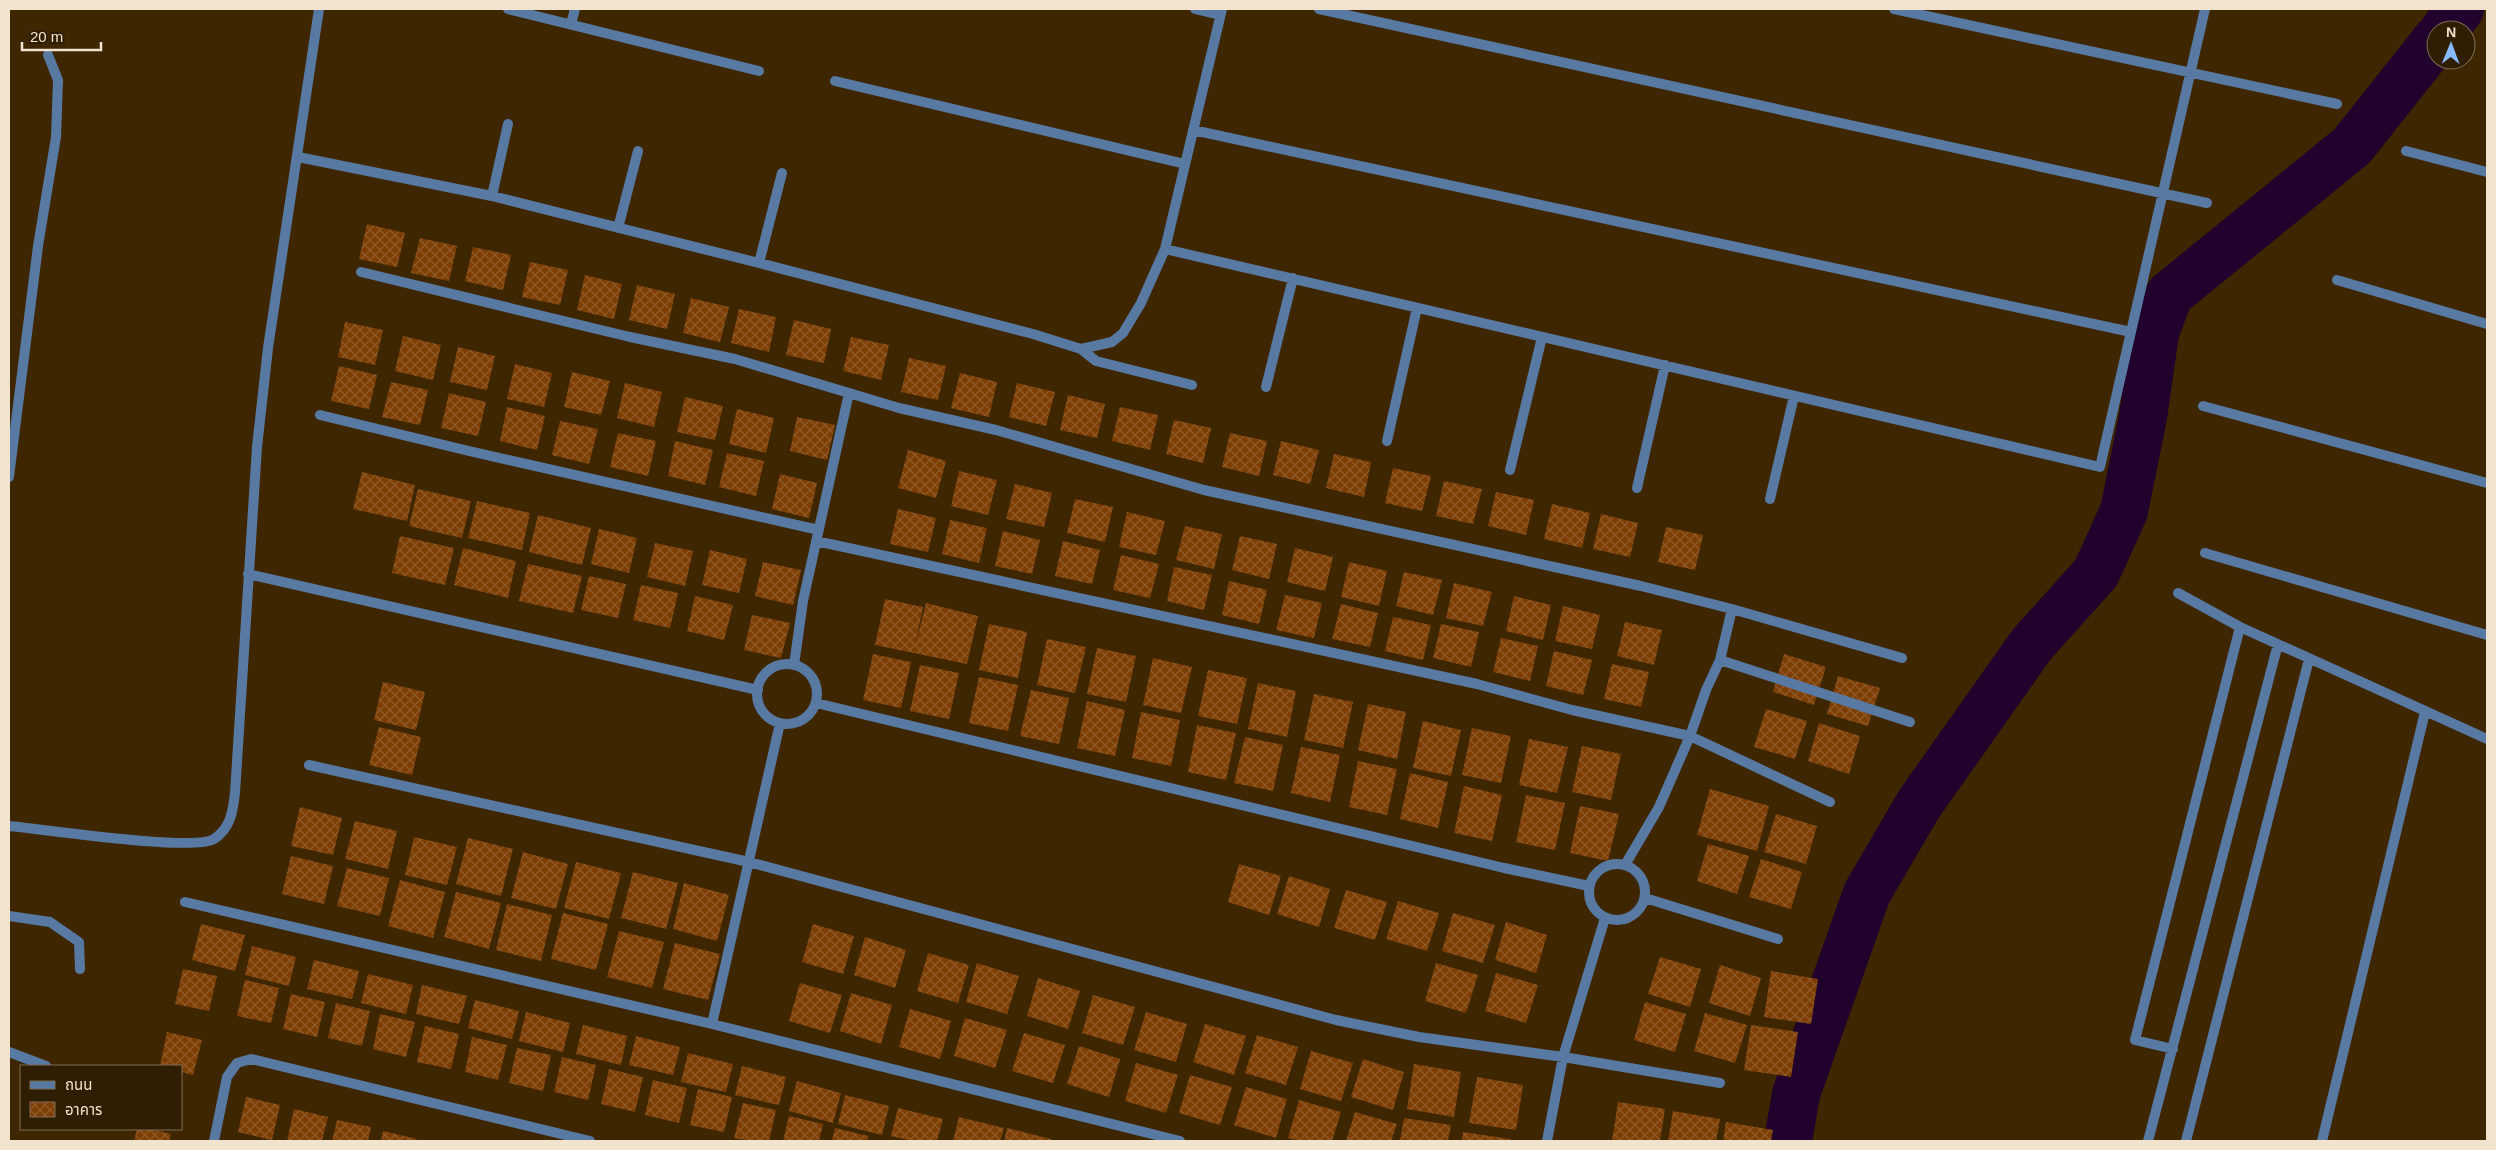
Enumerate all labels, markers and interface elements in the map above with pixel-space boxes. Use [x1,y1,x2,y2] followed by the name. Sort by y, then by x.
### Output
[22,20,101,52] scale bar
[2426,20,2476,70] north arrow
[2446,24,2456,40] text: N
[30,28,63,45] text: 20 m
[20,1065,182,1130] legend
[65,1076,92,1093] text: ถนน
[65,1101,102,1118] text: อาคาร

